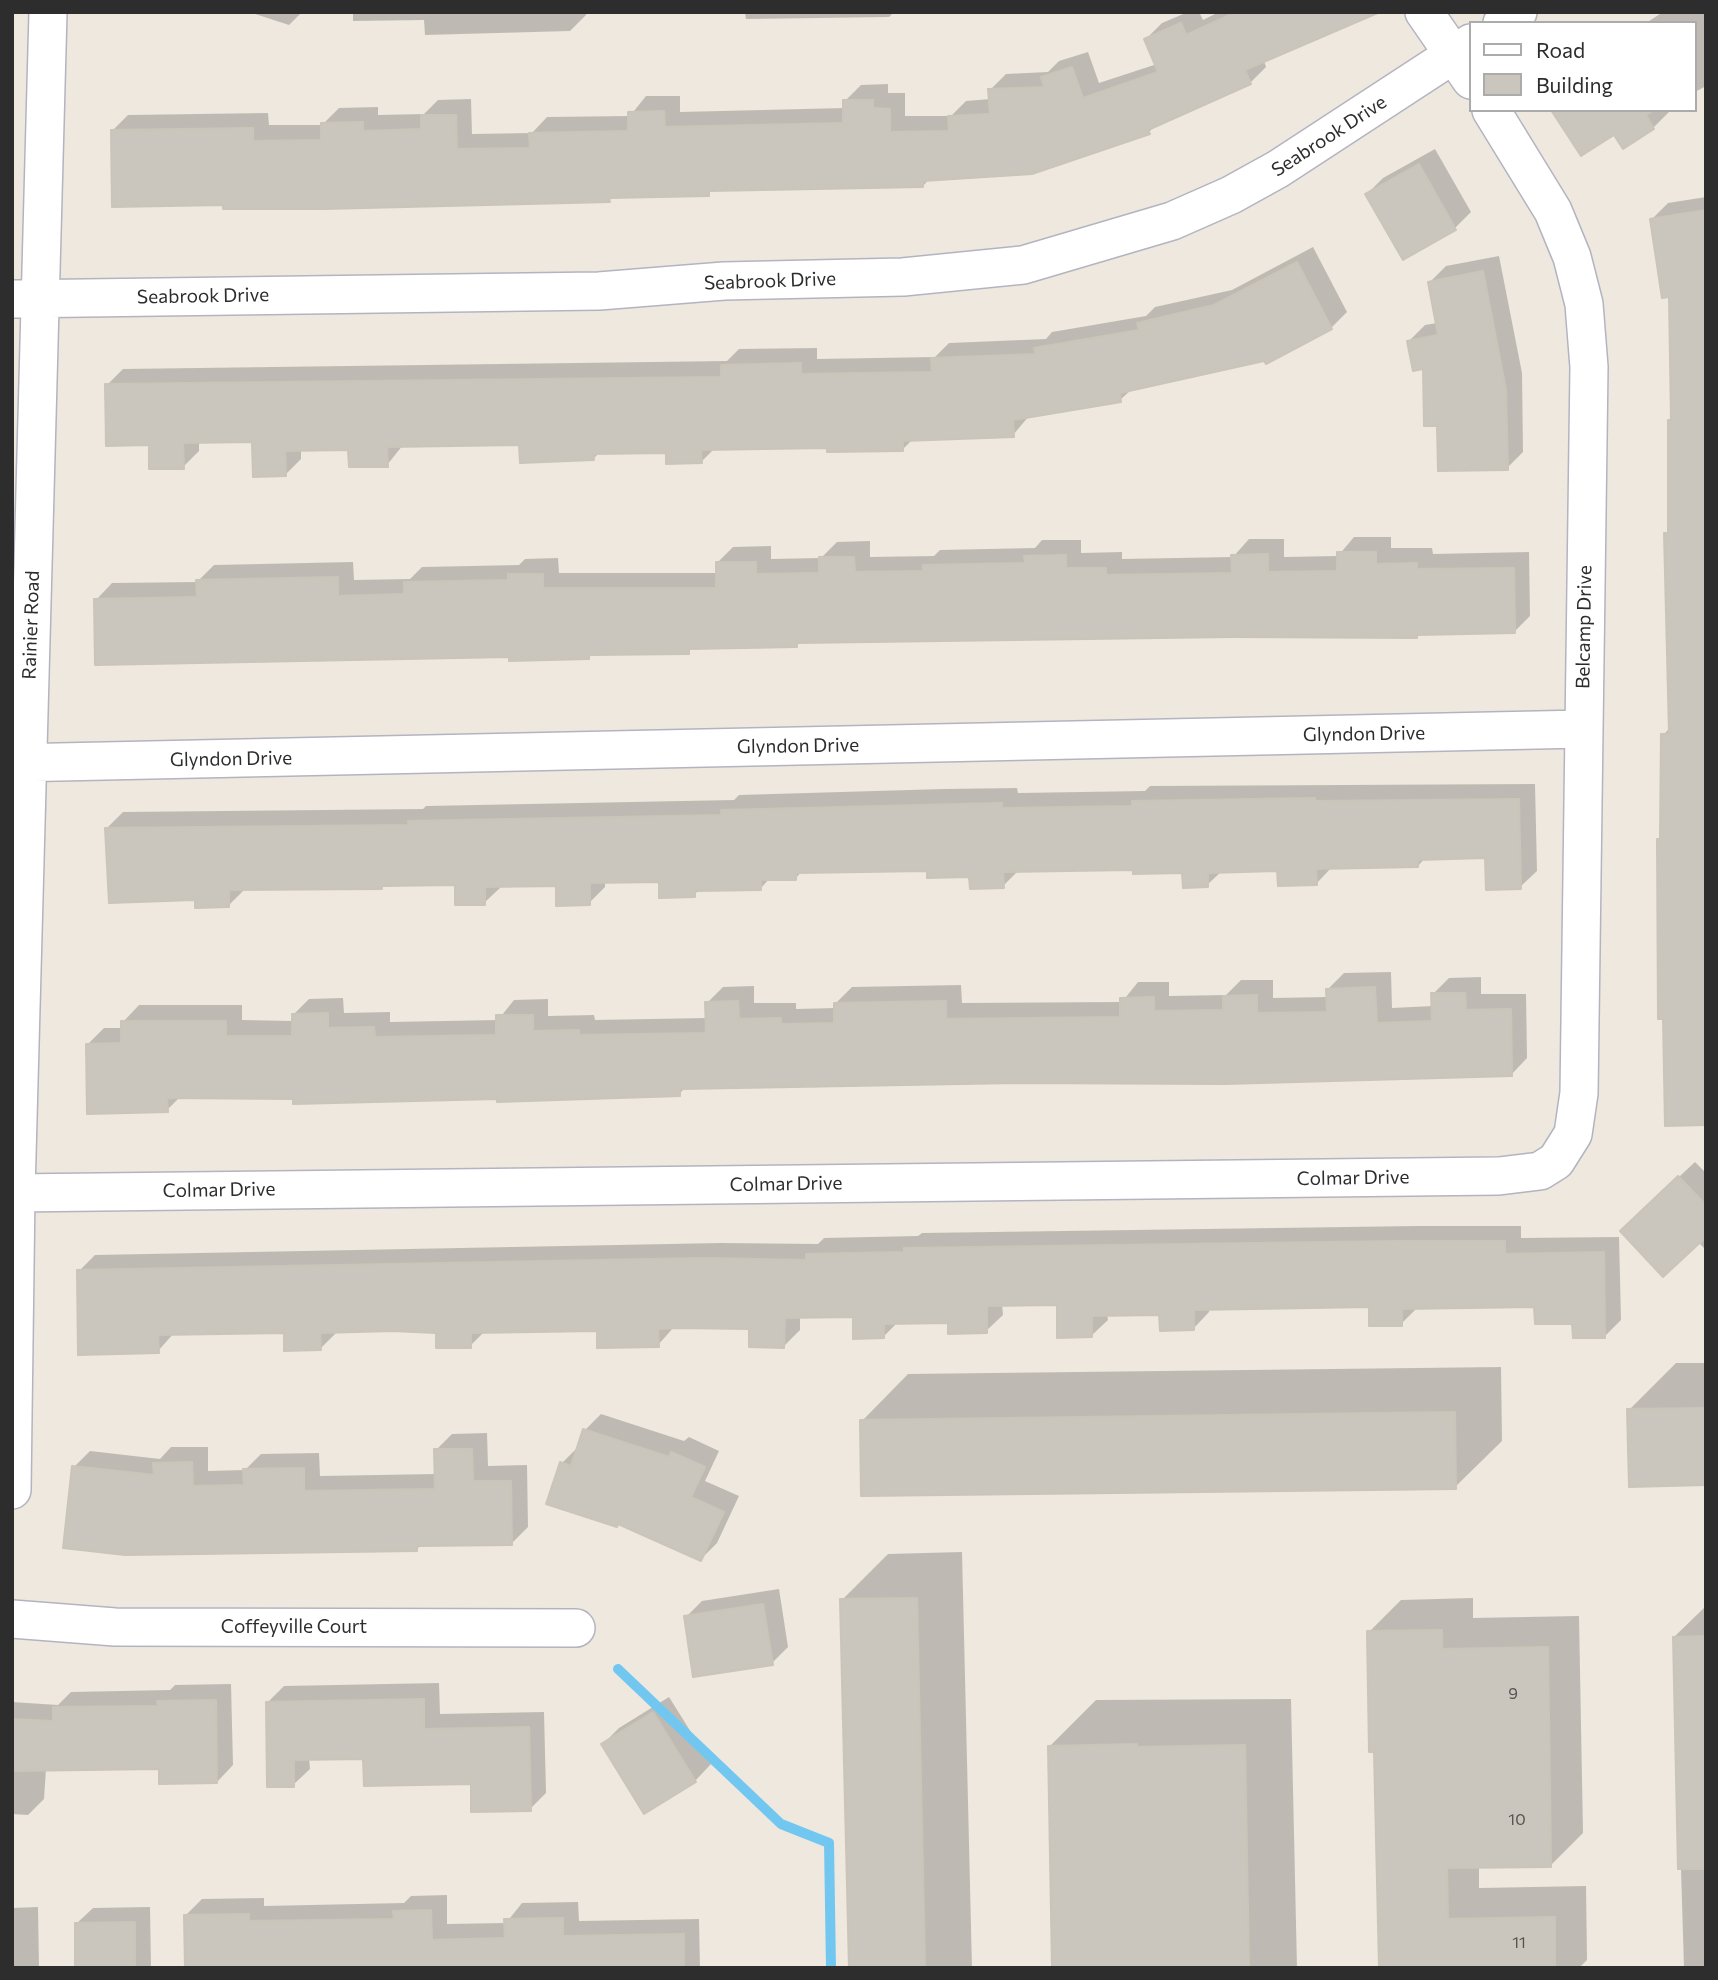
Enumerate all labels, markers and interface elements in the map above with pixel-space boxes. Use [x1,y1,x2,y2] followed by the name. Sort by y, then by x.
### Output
[1470,21,1697,112] legend
[1536,37,1585,62] text: Road
[1536,72,1613,97] text: Building
[1267,90,1391,182] street label: Seabrook Drive
[704,267,836,295] street label: Seabrook Drive
[137,283,269,309] street label: Seabrook Drive
[1572,565,1596,689] street label: Belcamp Drive
[18,570,44,680] street label: Rainier Road
[1303,722,1425,746] street label: Glyndon Drive
[737,734,859,758] street label: Glyndon Drive
[170,747,292,771] street label: Glyndon Drive
[1296,1166,1410,1190] street label: Colmar Drive
[729,1172,843,1196] street label: Colmar Drive
[162,1178,276,1202] street label: Colmar Drive
[221,1616,367,1638] street label: Coffeyville Court
[1508,1684,1518,1704] house number: 9
[1508,1810,1526,1830] house number: 10
[1512,1933,1526,1953] house number: 11

